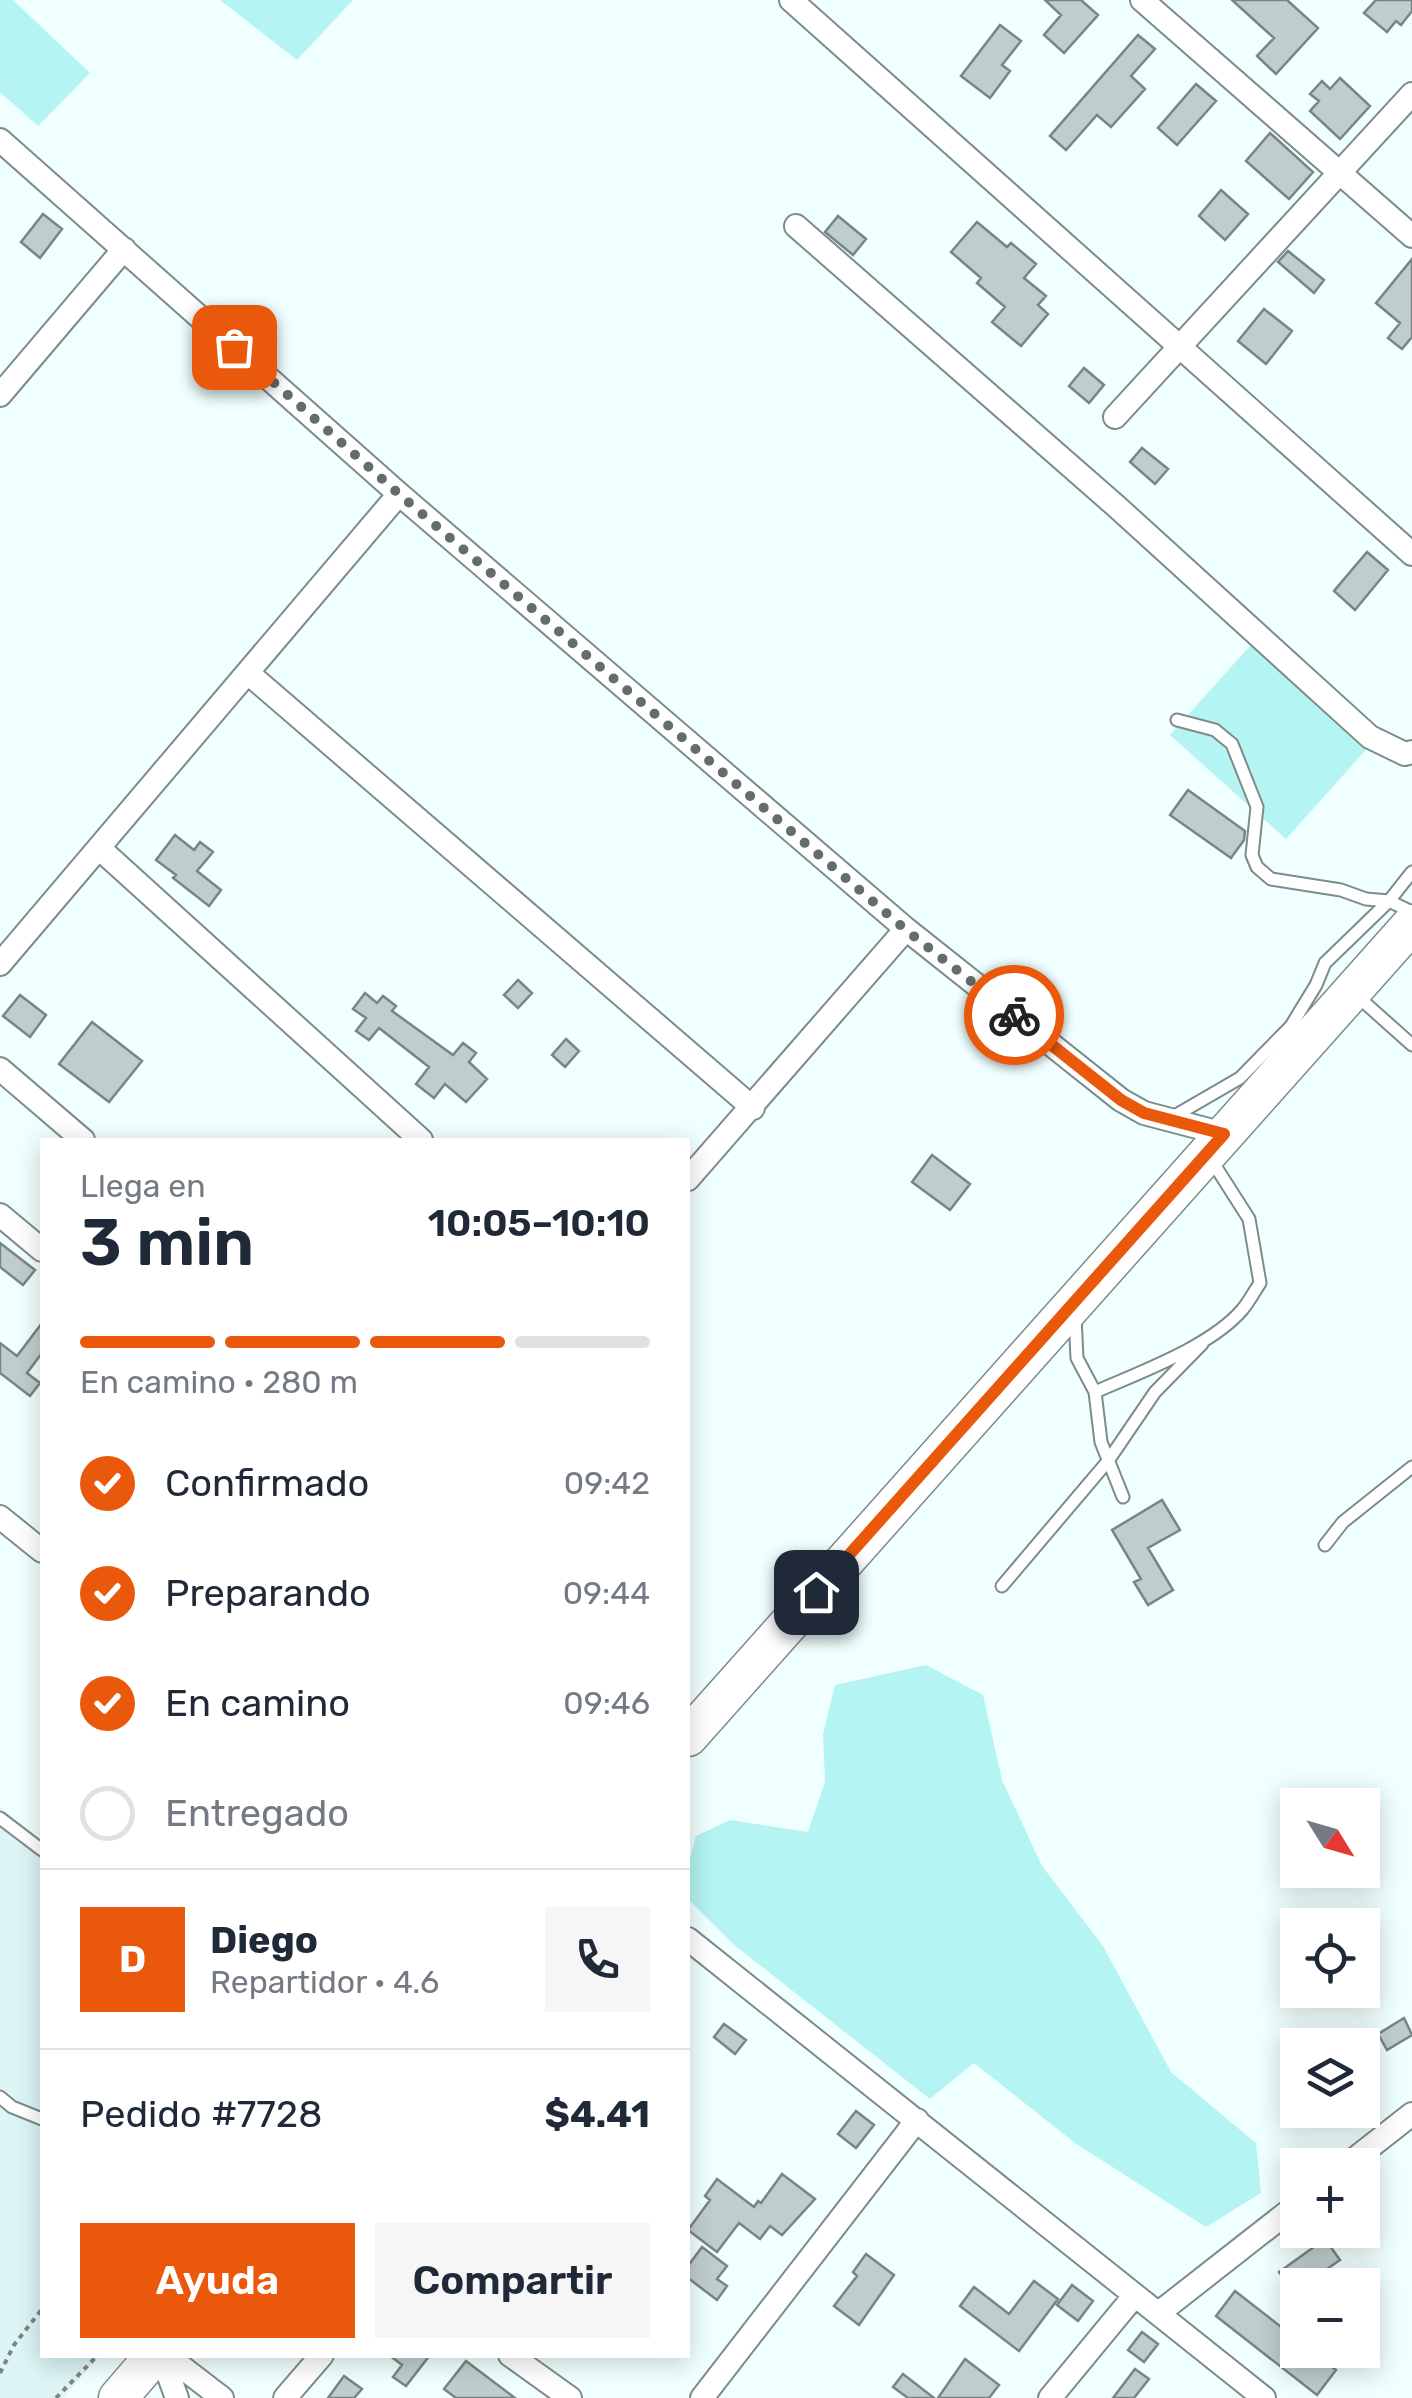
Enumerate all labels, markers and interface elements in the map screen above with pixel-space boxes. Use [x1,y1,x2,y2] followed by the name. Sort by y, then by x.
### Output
[192,305,277,390] pin
[207,320,262,375] icon: bag
[964,965,1064,1065] courier
[987,988,1042,1043] icon: bike
[80,1167,206,1205] text: Llega en
[428,1200,650,1246] text: 10:05–10:10
[80,1204,254,1281] text: 3 min
[80,1363,358,1401] text: En camino · 280 m
[80,1456,135,1511] icon: check
[165,1460,369,1506] text: Confirmado
[564,1464,650,1502] text: 09:42
[774,1550,859,1635] pin
[789,1565,844,1620] icon: home
[80,1566,135,1621] icon: check
[165,1570,371,1616] text: Preparando
[563,1574,650,1612] text: 09:44
[80,1676,135,1731] icon: check
[165,1680,350,1726] text: En camino
[563,1684,650,1722] text: 09:46
[1280,1788,1380,1888] north arrow
[1280,1788,1380,2368] map controls
[165,1790,349,1836] text: Entregado
[545,1907,650,2012] button: phone
[1280,1908,1380,2008] button: locate
[210,1917,318,1963] text: Diego
[119,1936,146,1982] text: D
[210,1963,439,2001] text: Repartidor · 4.6
[1280,2028,1380,2128] button: layers
[80,2091,322,2137] text: Pedido #7728
[545,2091,650,2137] text: $4.41
[1280,2148,1380,2248] button: +
[80,2223,355,2338] button: Ayuda
[375,2223,650,2338] button: Compartir
[1280,2268,1380,2368] button: −

